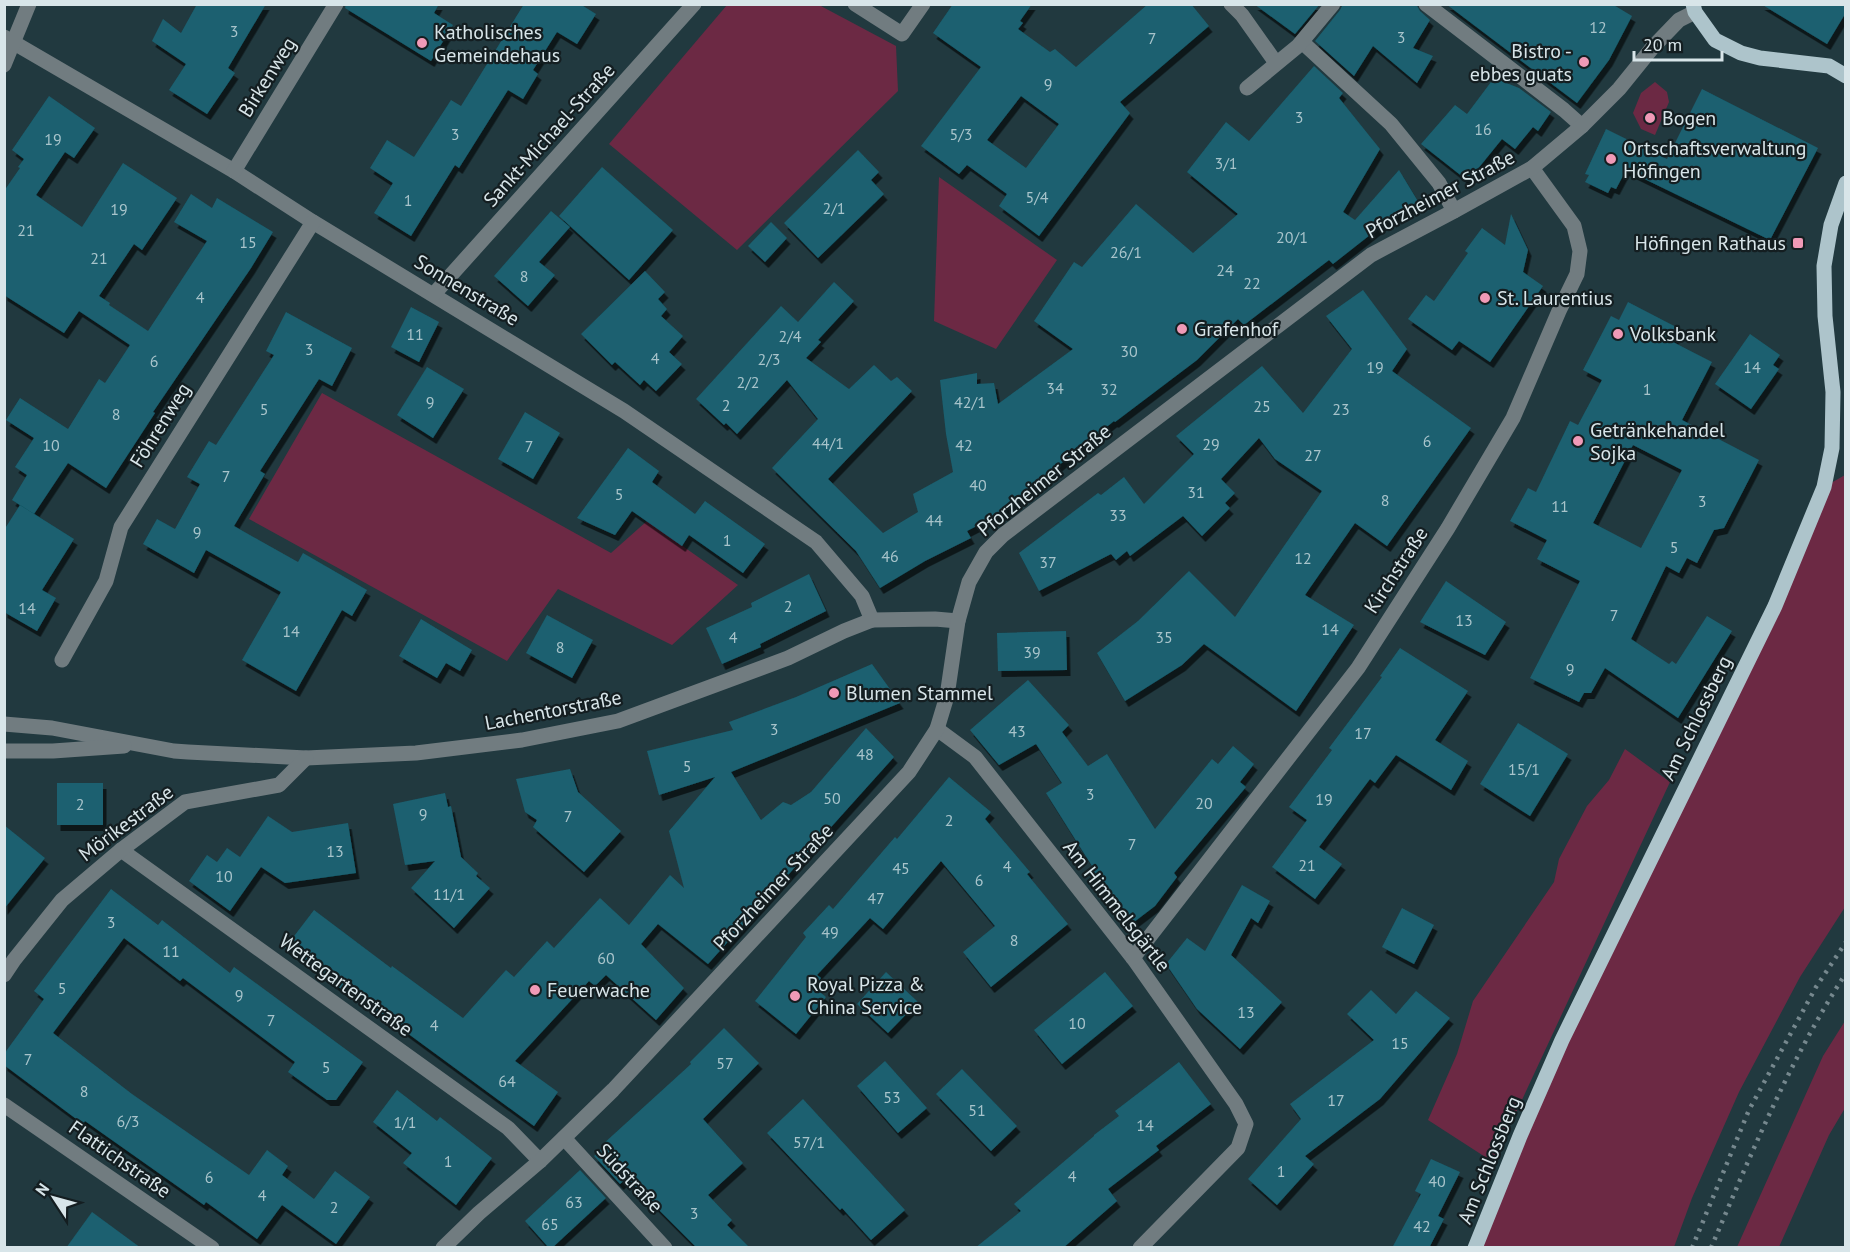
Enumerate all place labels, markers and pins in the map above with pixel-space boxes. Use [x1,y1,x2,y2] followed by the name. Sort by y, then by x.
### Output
[434,19,560,68] place label: Katholisches Gemeindehaus
[415,36,429,50] marker: Katholisches Gemeindehaus
[1470,38,1572,87] place label: Bistro - ebbes guats
[1577,55,1591,69] marker: Bistro - ebbes guats
[1662,105,1716,131] place label: Bogen
[1643,111,1657,125] marker: Bogen
[1623,135,1807,184] place label: Ortschaftsverwaltung Höfingen
[1604,152,1618,166] marker: Ortschaftsverwaltung Höfingen
[1634,230,1786,256] place label: Höfingen Rathaus
[1791,236,1805,250] marker: Höfingen Rathaus
[1497,285,1613,311] place label: St. Laurentius
[1478,291,1492,305] marker: St. Laurentius
[1194,316,1280,342] place label: Grafenhof
[1629,321,1716,347] place label: Volksbank
[1175,322,1189,336] marker: Grafenhof
[1611,327,1625,341] marker: Volksbank
[1590,417,1725,466] place label: Getränkehandel Sojka
[1571,434,1585,448] marker: Getränkehandel Sojka
[846,680,993,706] place label: Blumen Stammel
[827,686,841,700] marker: Blumen Stammel
[807,971,925,1020] place label: Royal Pizza & China Service
[547,977,650,1003] place label: Feuerwache
[528,983,542,997] marker: Feuerwache
[788,989,802,1003] marker: Royal Pizza & China Service

